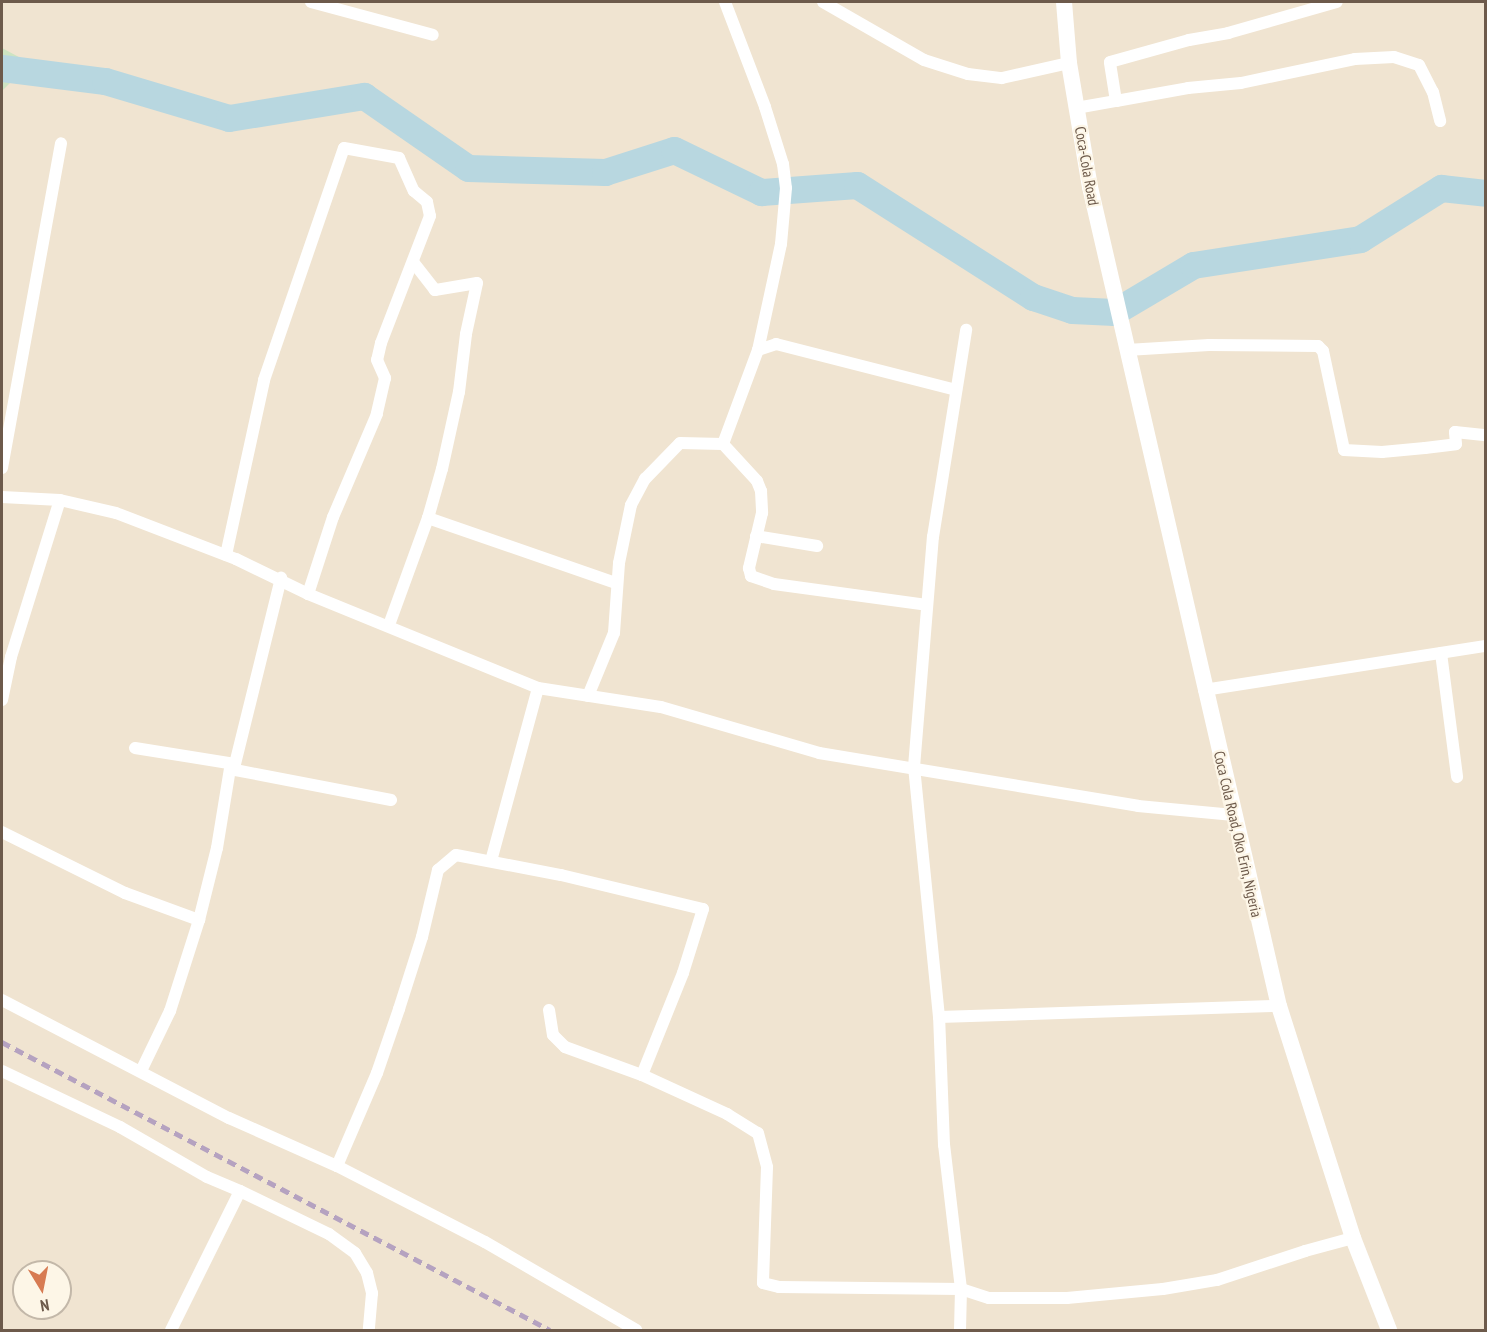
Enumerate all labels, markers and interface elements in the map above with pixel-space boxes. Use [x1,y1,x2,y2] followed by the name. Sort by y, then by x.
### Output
[1071,125,1103,207] street label: Coca-Cola Road
[1210,748,1266,920] street label: Coca Cola Road, Oko Erin, Nigeria
[12,1260,72,1320] north arrow
[39,1295,51,1316] text: N

